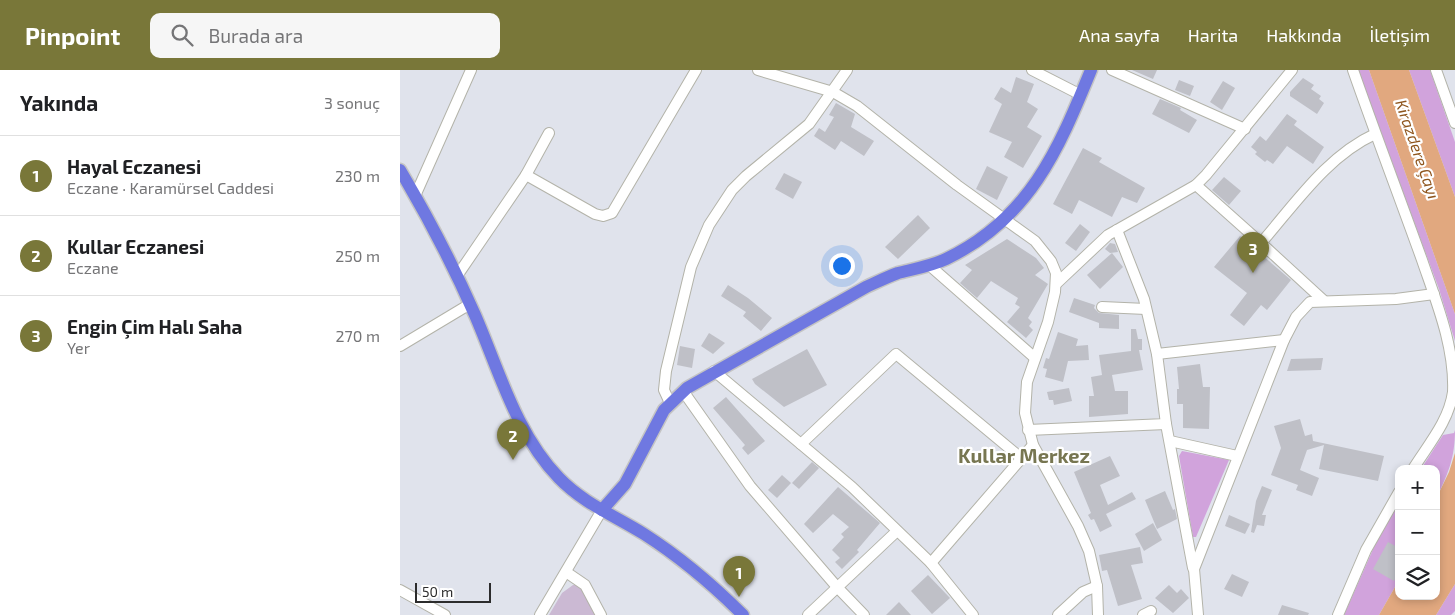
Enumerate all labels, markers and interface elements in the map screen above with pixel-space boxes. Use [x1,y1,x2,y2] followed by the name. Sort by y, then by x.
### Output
[150,13,500,58] search box
[25,21,120,50] text: Pinpoint
[168,21,196,49] icon: search
[208,24,303,47] text: Burada ara
[1079,24,1160,46] text: Ana sayfa
[1188,24,1238,46] text: Harita
[1266,24,1342,46] text: Hakkında
[1370,24,1430,46] text: İletişim
[20,90,98,115] text: Yakında
[324,93,380,112] text: 3 sonuç
[1391,97,1444,202] water label: Kirazdere Çayı
[67,155,201,178] text: Hayal Eczanesi
[33,166,39,185] text: 1
[335,166,380,185] text: 230 m
[67,178,274,197] text: Eczane · Karamürsel Caddesi
[1237,232,1269,273] pin: 3
[67,235,204,258] text: Kullar Eczanesi
[31,246,41,265] text: 2
[335,246,380,265] text: 250 m
[829,253,855,279] your location
[67,258,119,277] text: Eczane
[67,315,242,338] text: Engin Çim Halı Saha
[31,326,41,345] text: 3
[336,326,380,345] text: 270 m
[67,338,90,357] text: Yer
[497,419,529,460] pin: 2
[958,443,1090,467] district label: Kullar Merkez
[1395,465,1440,600] map controls
[1395,465,1440,510] button: +
[1395,510,1440,555] button: −
[1395,555,1440,600] button: layers
[723,556,755,597] pin: 1
[415,580,491,603] scale bar
[422,583,453,600] text: 50 m

